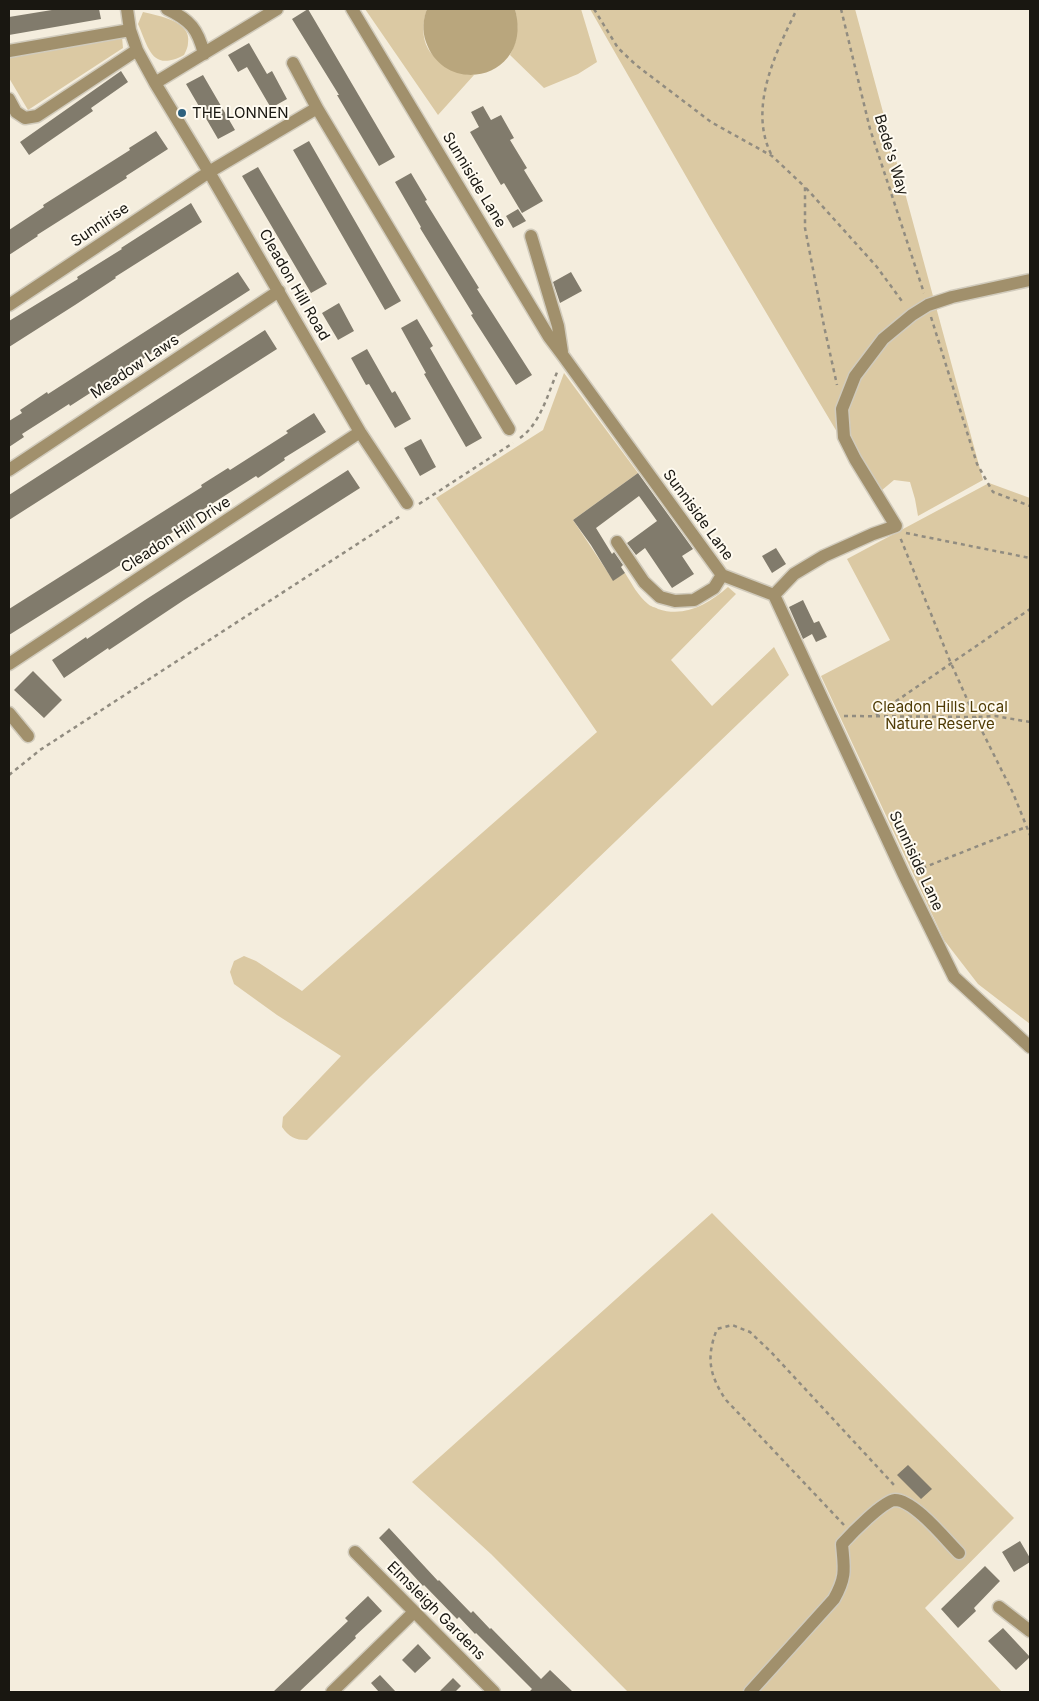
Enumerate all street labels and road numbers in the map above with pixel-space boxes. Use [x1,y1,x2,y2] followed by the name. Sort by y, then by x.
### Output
[870,112,912,198] street label: Bede's Way
[438,129,510,231] street label: Sunniside Lane
[68,199,132,251] street label: Sunnirise
[255,226,333,344] street label: Cleadon Hill Road
[88,331,182,403] street label: Meadow Laws
[659,466,737,564] street label: Sunniside Lane
[118,493,234,577] street label: Cleadon Hill Drive
[885,808,947,914] street label: Sunniside Lane
[383,1558,489,1664] street label: Elmsleigh Gardens

